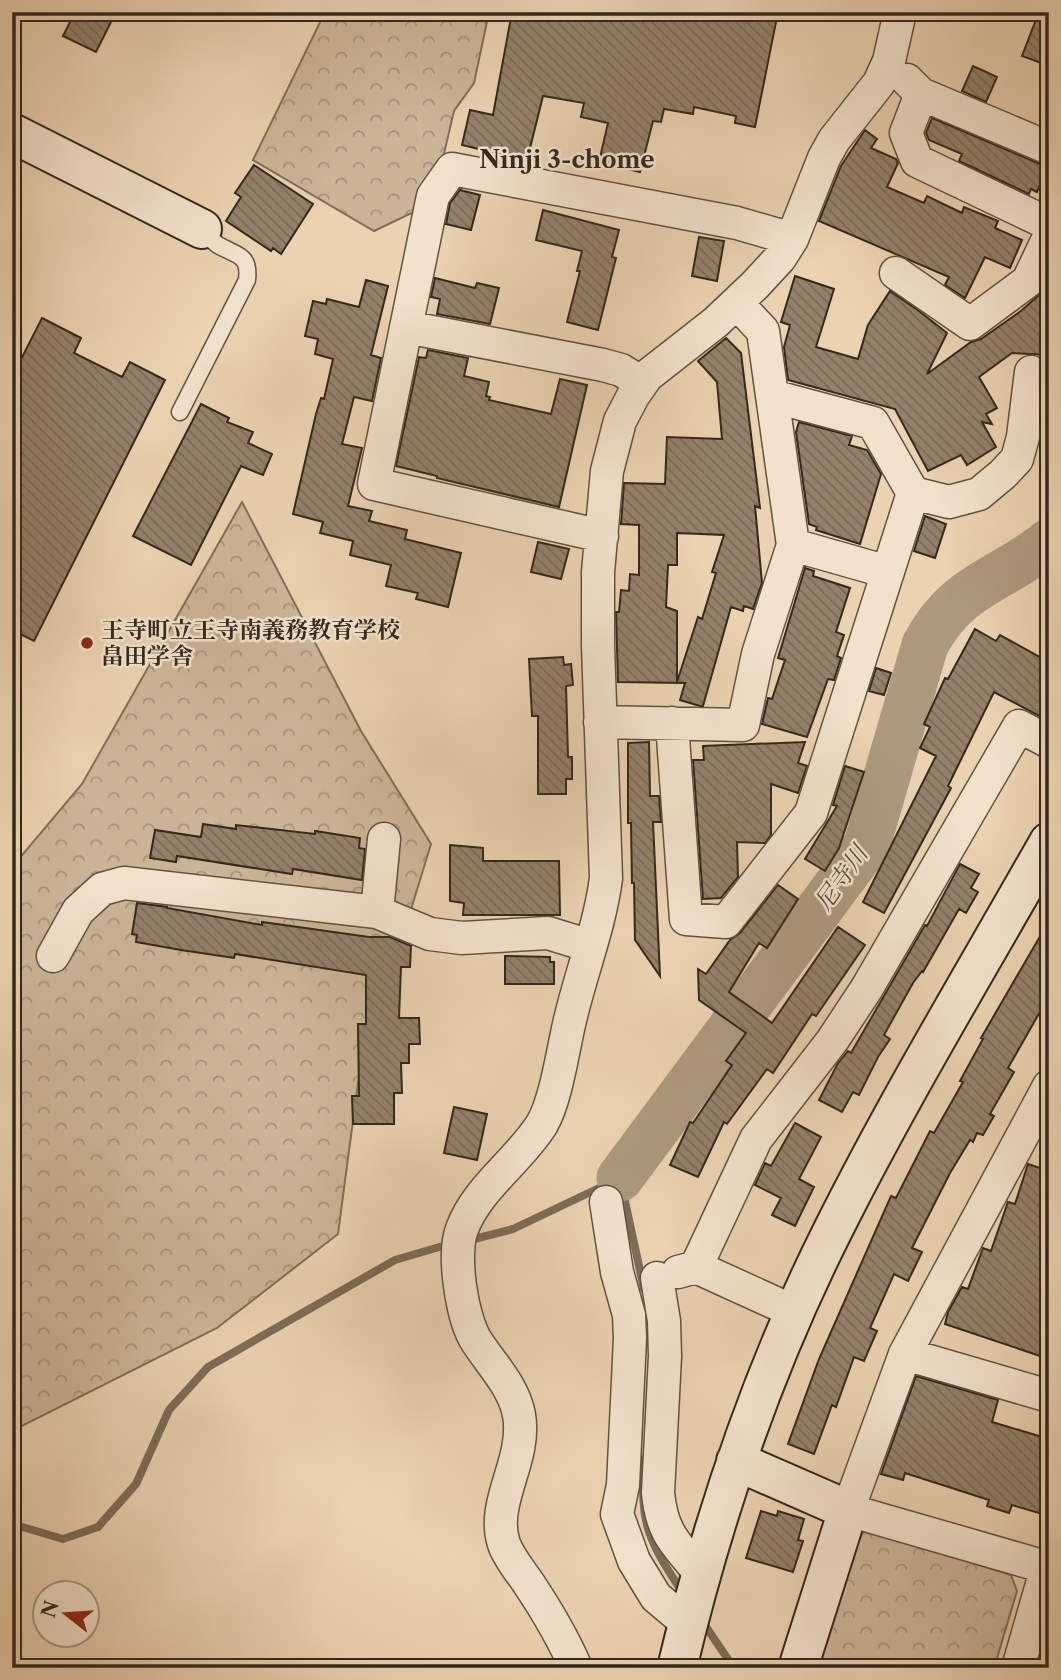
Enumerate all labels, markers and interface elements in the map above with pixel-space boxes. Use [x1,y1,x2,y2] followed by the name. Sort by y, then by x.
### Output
[479,145,655,174] district label: Ninji 3-chome
[101,616,400,670] place label: 王寺町立王寺南義務教育学校 畠田学舎
[79,635,95,651] marker: 王寺町立王寺南義務教育学校 畠田学舎
[808,838,875,916] water label: 尼寺川
[32,1578,102,1648] north arrow
[37,1598,64,1620] text: N

